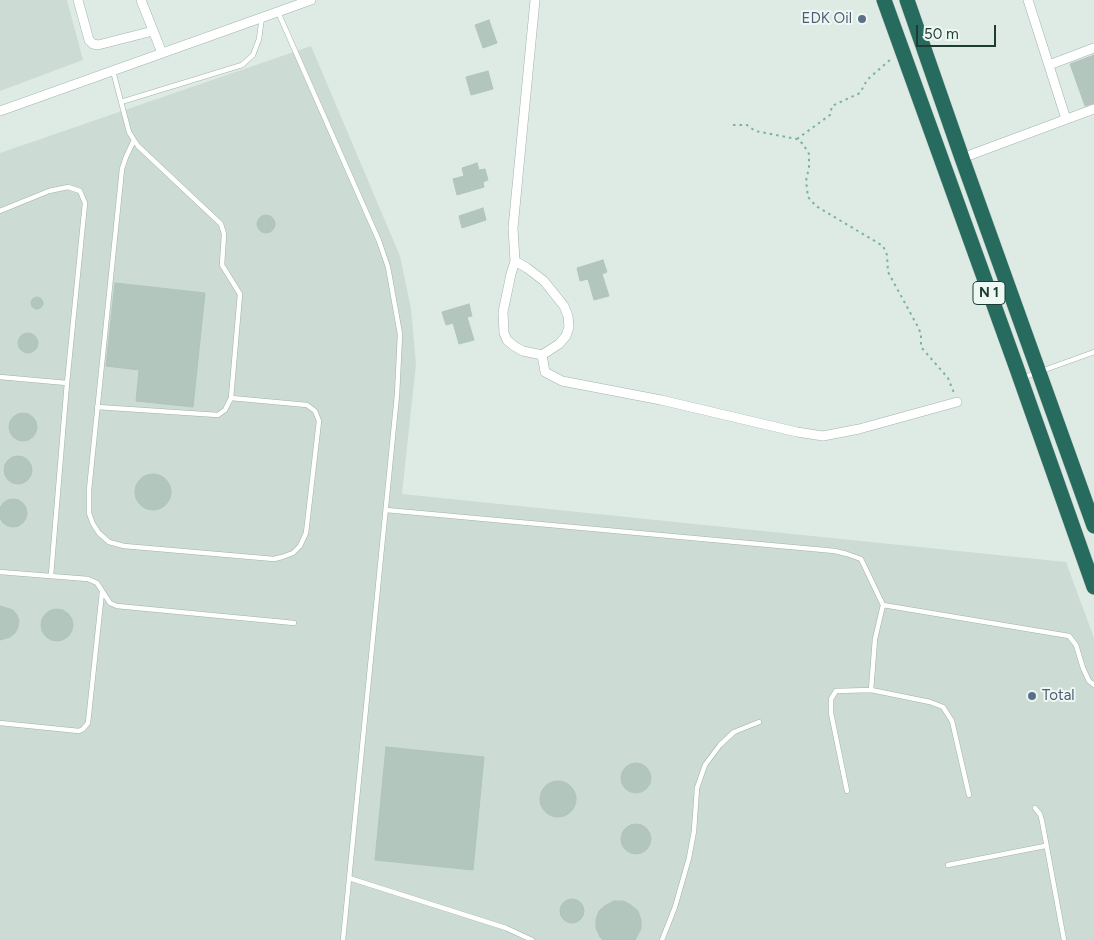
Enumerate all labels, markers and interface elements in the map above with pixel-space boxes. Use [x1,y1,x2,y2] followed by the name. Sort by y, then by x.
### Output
[802,10,852,28] place label: EDK Oil
[856,13,868,25] marker: EDK Oil
[919,15,999,47] scale bar
[924,25,959,43] text: 50 m
[973,282,1005,304] road number: N 1
[1042,687,1075,705] place label: Total
[1026,690,1038,702] marker: Total

